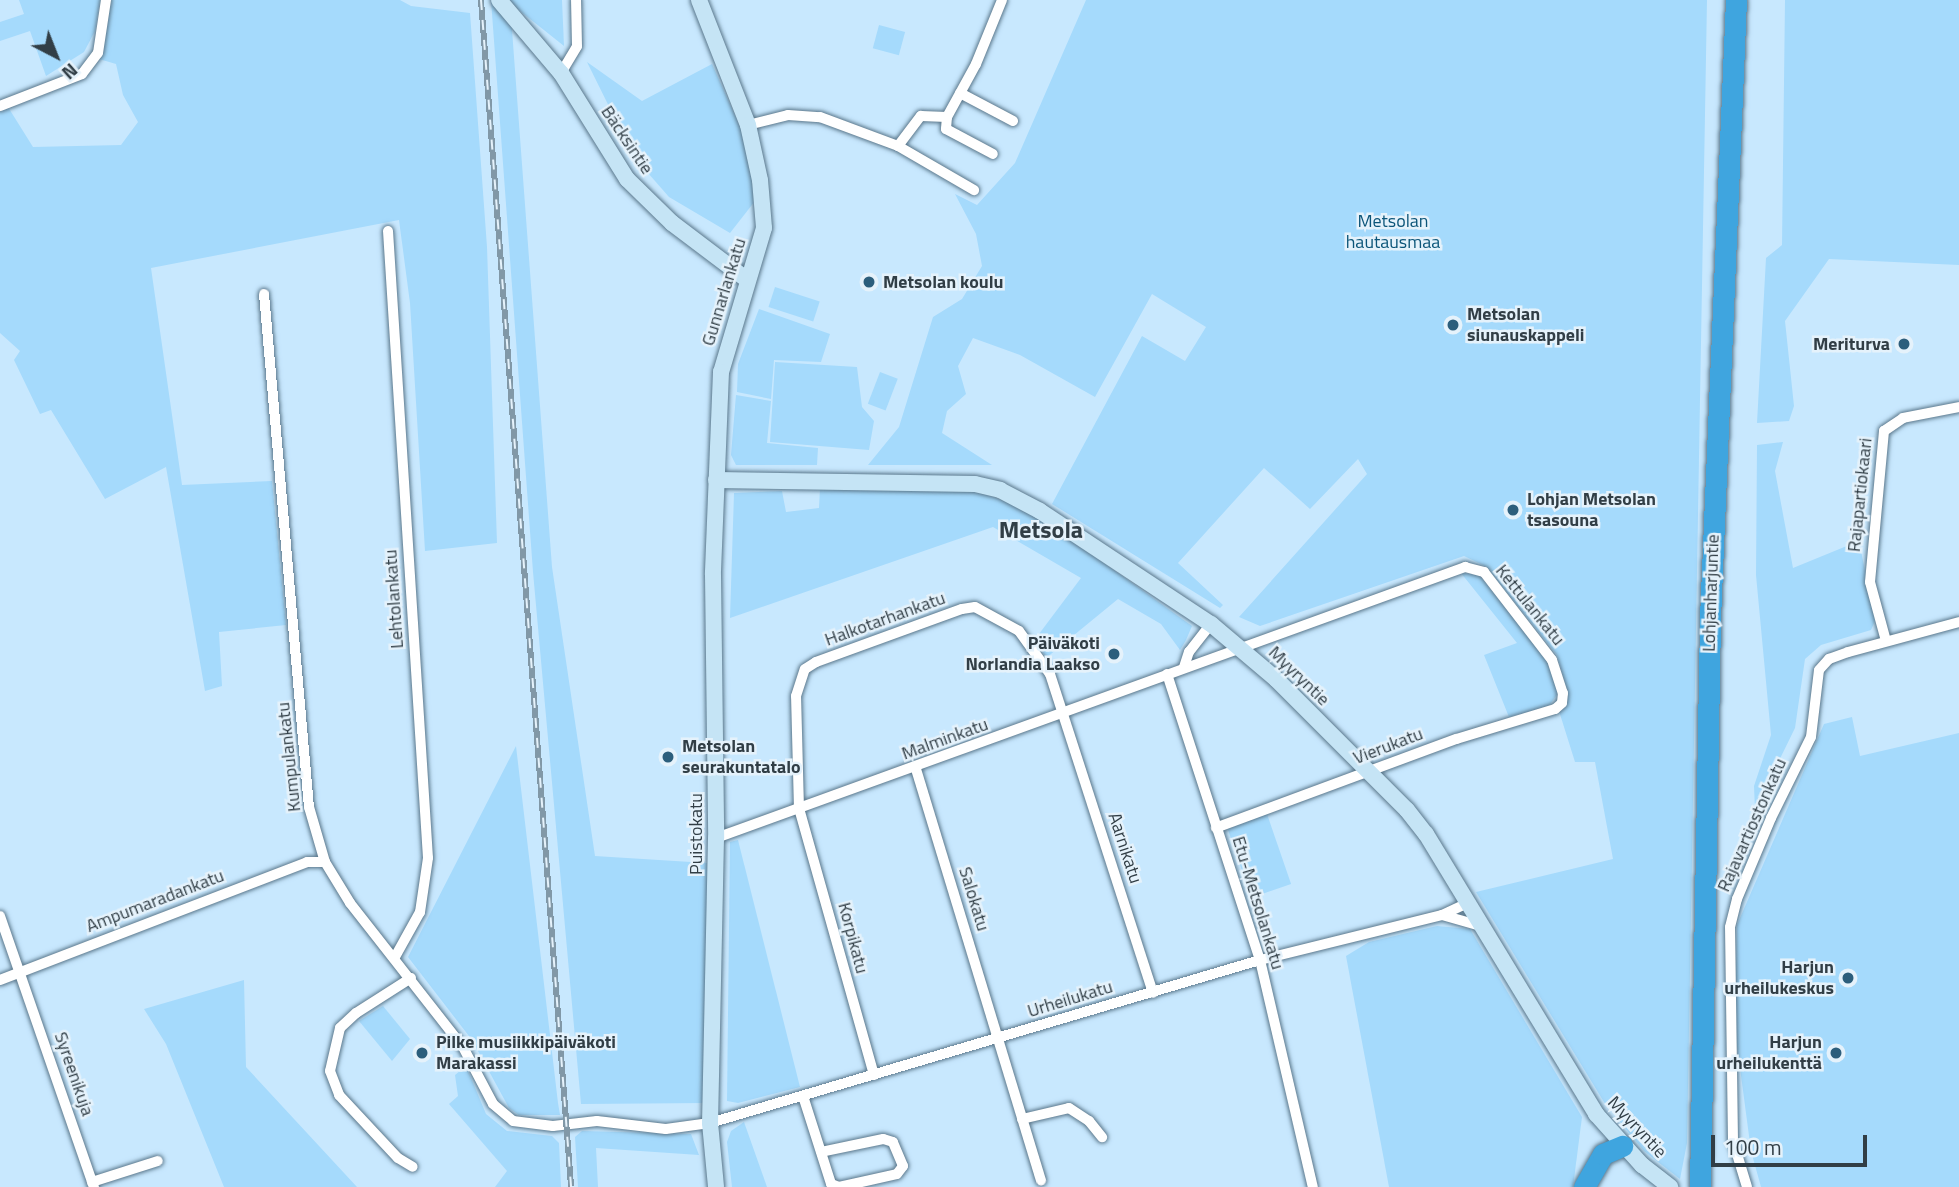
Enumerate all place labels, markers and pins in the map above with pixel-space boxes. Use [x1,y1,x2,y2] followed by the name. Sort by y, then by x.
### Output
[883,271,1004,293] place label: Metsolan koulu
[861,274,877,290] marker: Metsolan koulu
[1467,304,1584,346] place label: Metsolan siunauskappeli
[1445,317,1461,333] marker: Metsolan siunauskappeli
[1813,333,1890,355] place label: Meriturva
[1896,336,1912,352] marker: Meriturva
[1527,489,1656,532] place label: Lohjan Metsolan tsasouna
[1505,502,1521,518] marker: Lohjan Metsolan tsasouna
[965,633,1100,676] place label: Päiväkoti Norlandia Laakso
[1106,646,1122,662] marker: Päiväkoti Norlandia Laakso
[682,736,801,778] place label: Metsolan seurakuntatalo
[660,749,676,765] marker: Metsolan seurakuntatalo
[1724,957,1834,1000] place label: Harjun urheilukeskus
[1840,970,1856,986] marker: Harjun urheilukeskus
[436,1032,616,1074] place label: Pilke musiikkipäiväkoti Marakassi
[1716,1032,1822,1074] place label: Harjun urheilukenttä
[414,1045,430,1061] marker: Pilke musiikkipäiväkoti Marakassi
[1828,1045,1844,1061] marker: Harjun urheilukenttä

